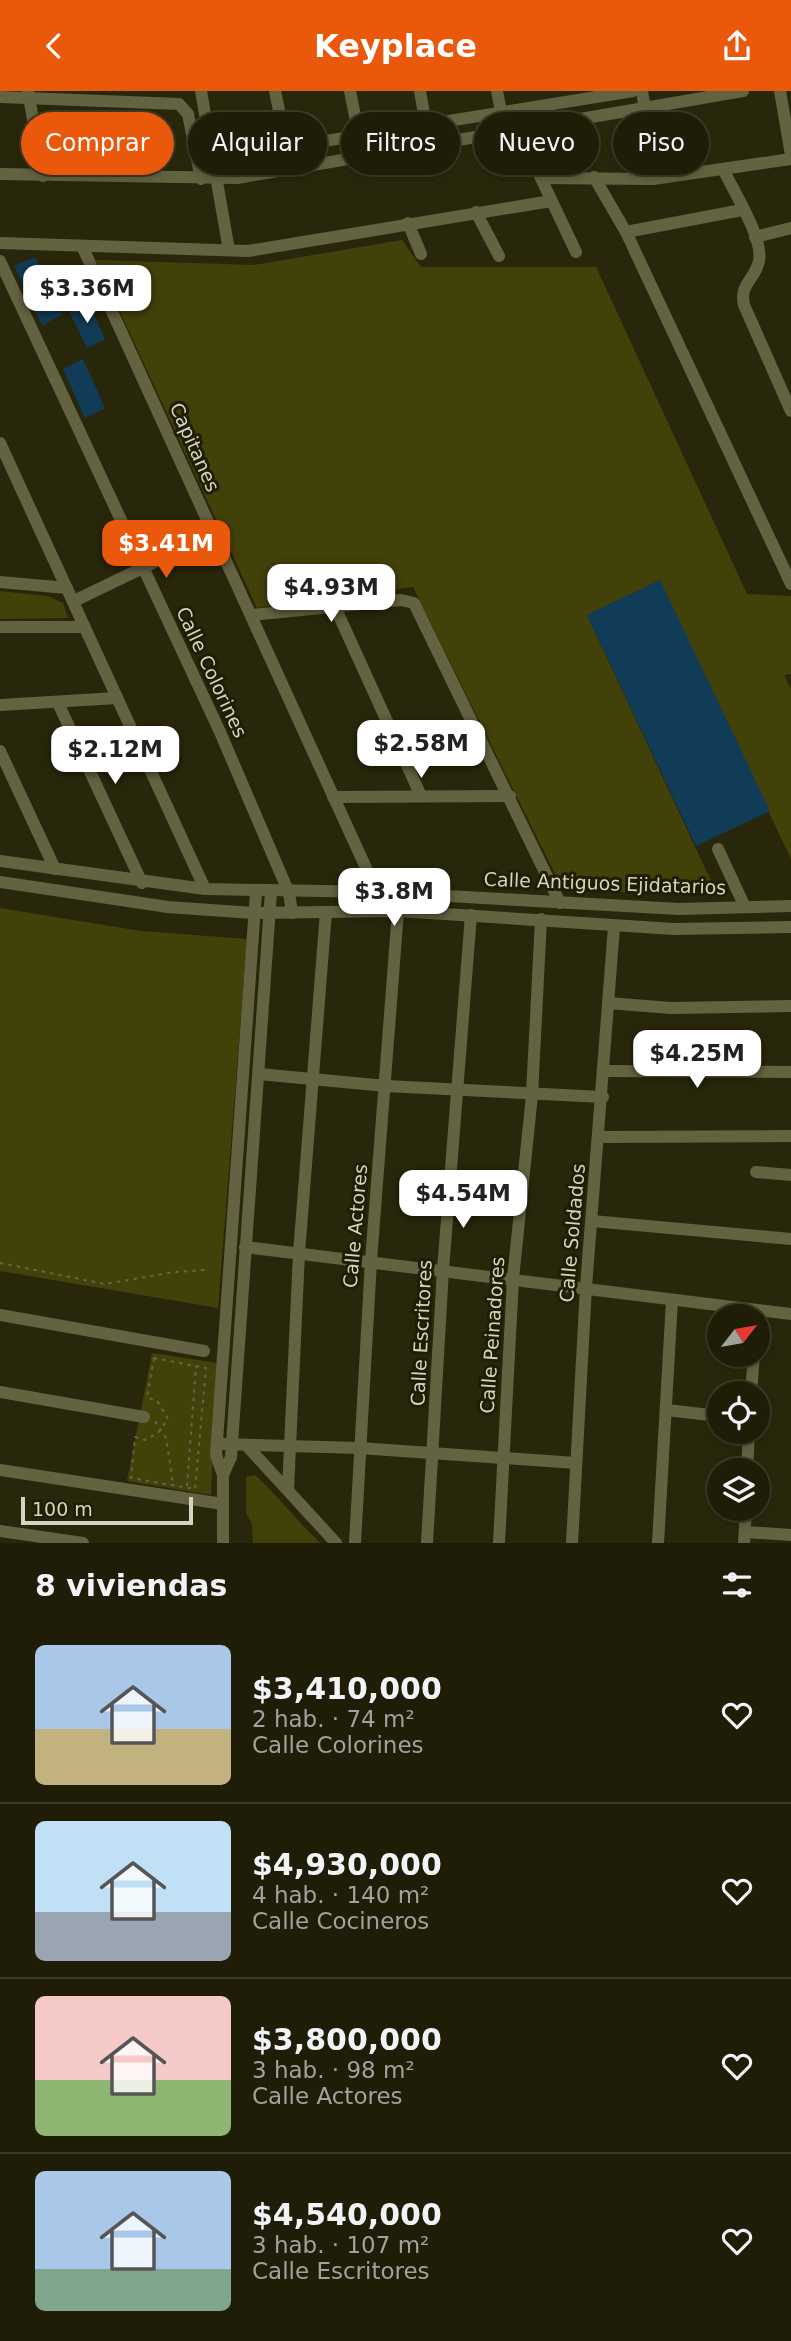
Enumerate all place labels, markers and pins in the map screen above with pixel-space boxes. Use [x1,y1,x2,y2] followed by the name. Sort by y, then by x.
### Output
[30,265,144,325] pin: $3.36M
[109,521,223,580] pin: $3.41M
[274,565,388,624] pin: $4.93M
[364,721,478,780] pin: $2.58M
[58,727,172,786] pin: $2.12M
[345,869,443,928] pin: $3.8M
[640,1031,754,1090] pin: $4.25M
[406,1171,520,1230] pin: $4.54M

